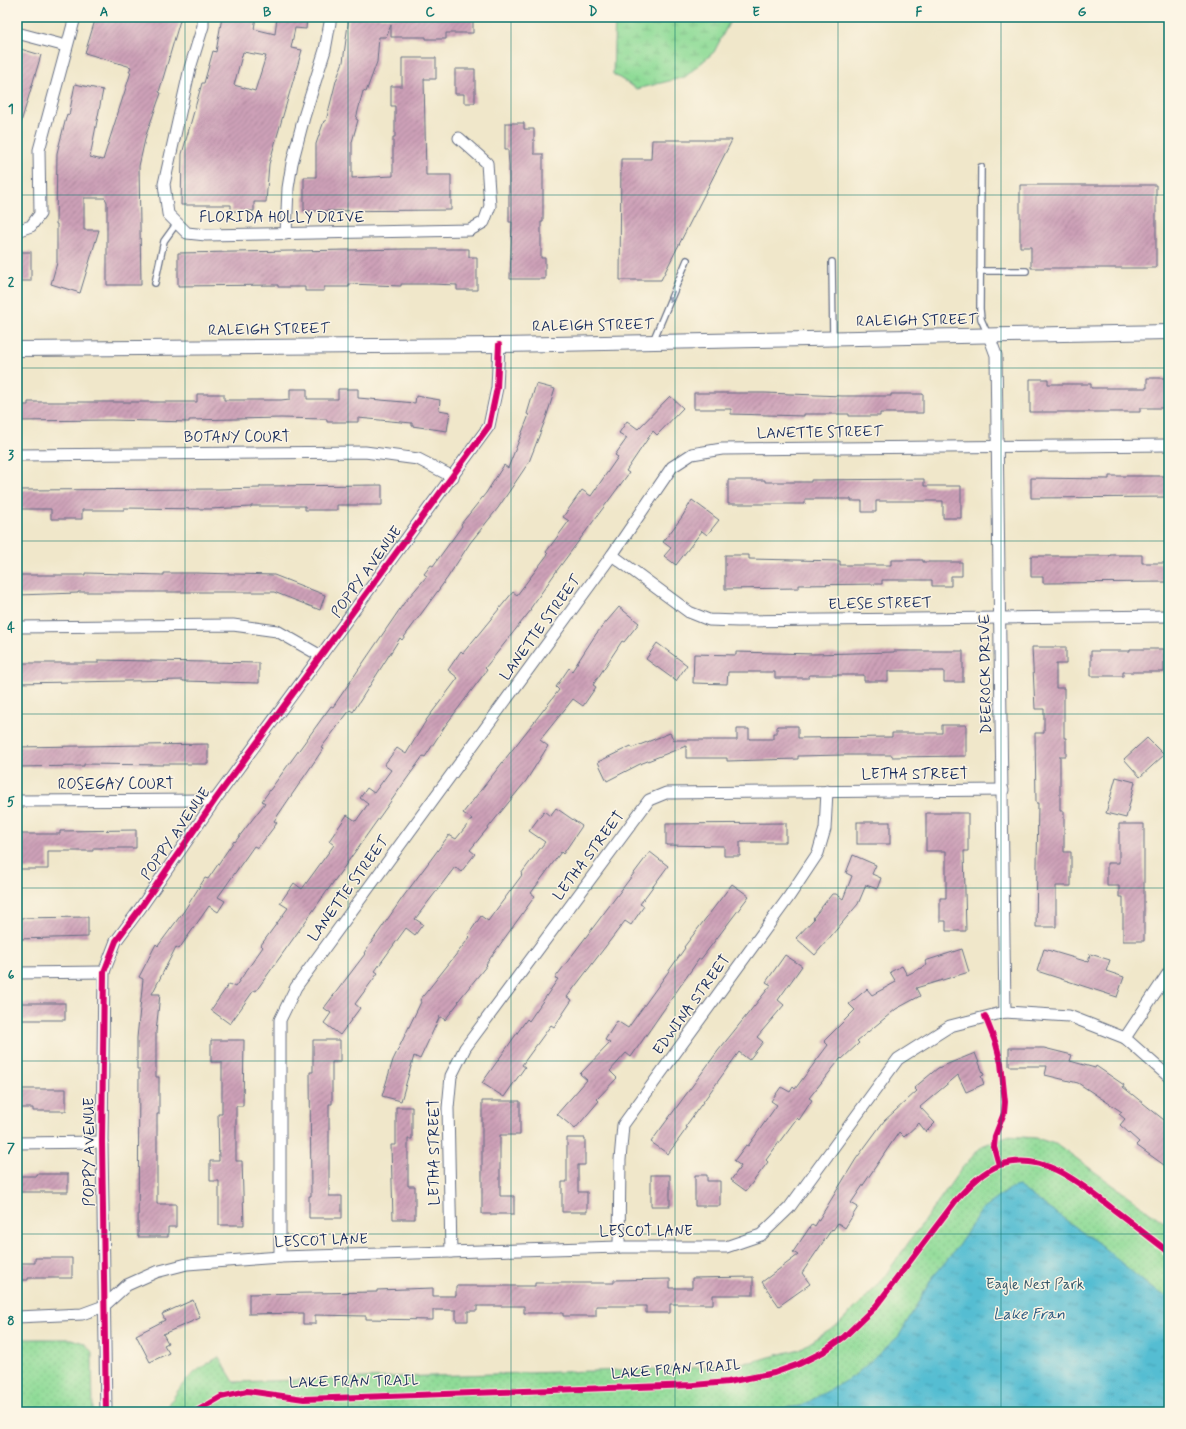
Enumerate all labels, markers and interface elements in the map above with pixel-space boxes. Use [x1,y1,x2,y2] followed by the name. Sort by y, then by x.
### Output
[100,4,108,21] text: A
[263,4,272,21] text: B
[425,4,435,21] text: C
[589,4,598,21] text: D
[752,4,760,21] text: E
[916,4,923,21] text: F
[1078,4,1087,21] text: G
[8,101,14,118] text: 1
[199,208,365,228] street label: FLORIDA HOLLY DRIVE
[8,274,15,291] text: 2
[668,290,676,302] one-way arrow
[856,310,979,332] street label: RALEIGH STREET
[532,315,655,337] street label: RALEIGH STREET
[208,319,331,341] street label: RALEIGH STREET
[757,422,884,444] street label: LANETTE STREET
[184,428,291,448] street label: BOTANY COURT
[8,447,14,464] text: 3
[327,522,407,622] street label: POPPY AVENUE
[496,570,587,685] street label: LANETTE STREET
[828,593,932,615] street label: ELESE STREET
[975,614,997,734] street label: DEEROCK DRIVE
[7,620,15,637] text: 4
[861,765,969,785] street label: LETHA STREET
[58,775,175,795] street label: ROSEGAY COURT
[137,783,216,884] street label: POPPY AVENUE
[7,794,15,811] text: 5
[549,807,629,905] street label: LETHA STREET
[304,831,395,946] street label: LANETTE STREET
[649,950,735,1059] street label: EDWINA STREET
[8,967,15,984] text: 6
[80,1097,100,1206] street label: POPPY AVENUE
[425,1098,445,1206] street label: LETHA STREET
[7,1140,15,1157] text: 7
[599,1222,693,1242] street label: LESCOT LANE
[274,1229,368,1253] street label: LESCOT LANE
[986,1275,1084,1295] park label: Eagle Nest Park
[993,1304,1065,1325] water label: Lake Fran
[7,1313,15,1330] text: 8
[610,1355,742,1385] street label: LAKE FRAN TRAIL
[289,1371,419,1393] street label: LAKE FRAN TRAIL

